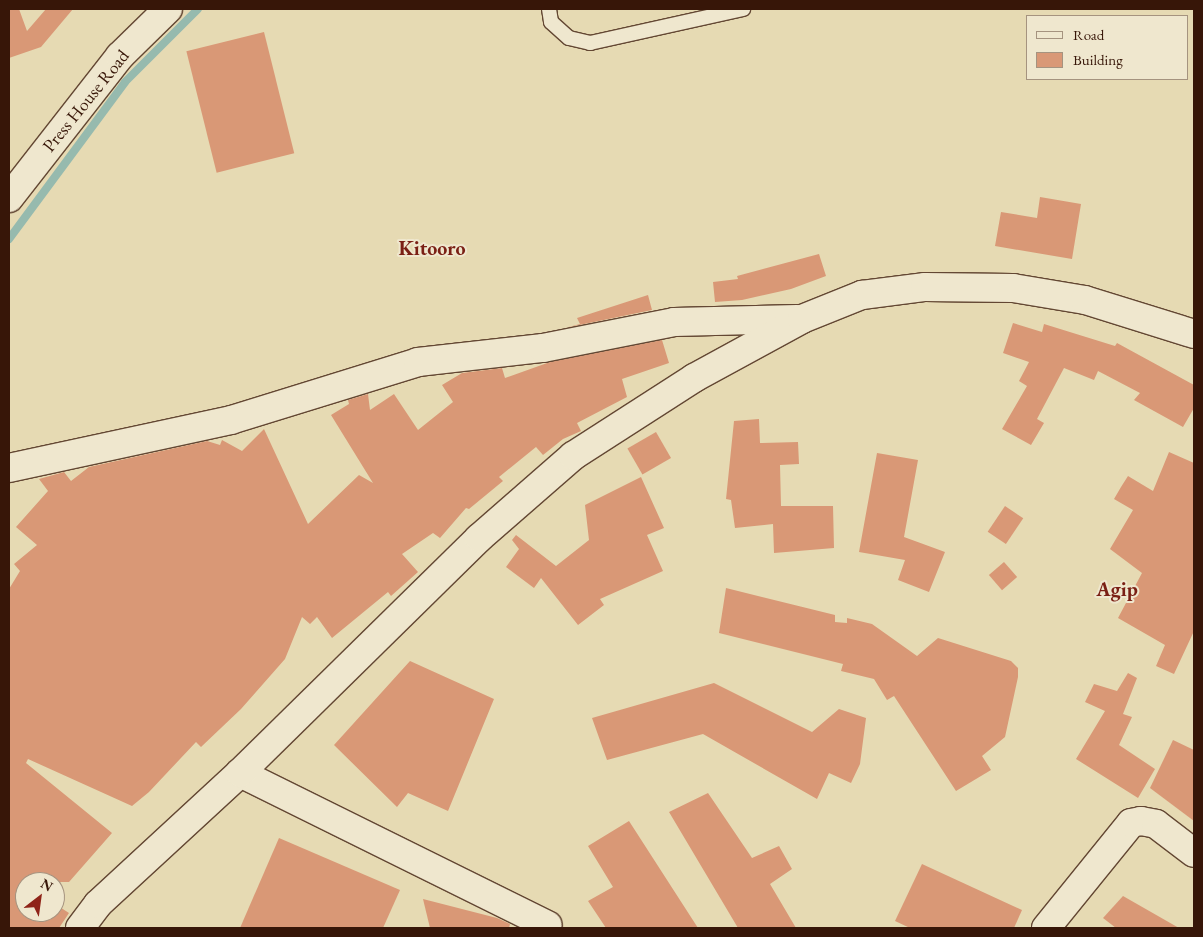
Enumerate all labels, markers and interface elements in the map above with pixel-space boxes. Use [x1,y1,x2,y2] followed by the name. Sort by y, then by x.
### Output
[1026,15,1188,80] legend
[1073,25,1104,44] text: Road
[38,46,134,156] street label: Press House Road
[1073,50,1123,69] text: Building
[399,236,465,260] district label: Kitooro
[1096,577,1138,601] district label: Agip
[15,872,65,922] north arrow
[38,874,56,895] text: N

